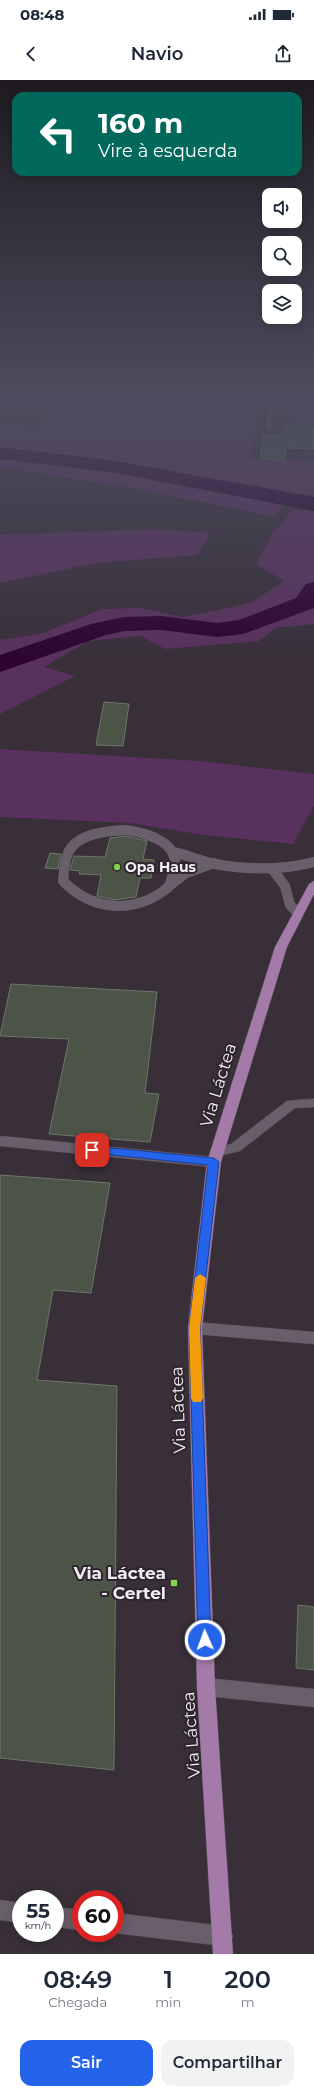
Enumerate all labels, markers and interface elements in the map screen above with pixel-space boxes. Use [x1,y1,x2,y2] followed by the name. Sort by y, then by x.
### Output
[20,5,64,24] text: 08:48
[20,43,42,65] icon: back
[131,43,183,65] text: Navio
[272,43,294,65] icon: share
[98,106,183,140] text: 160 m
[32,108,84,160] icon: left
[98,140,238,162] text: Vire à esquerda
[262,188,302,324] map controls
[262,188,302,228] button: sound
[262,236,302,276] button: search
[262,284,302,324] button: layers
[125,858,197,876] place label: Opa Haus
[112,862,122,872] marker: Opa Haus
[196,1040,240,1130] street label: Via Láctea
[75,1133,109,1167] pin
[81,1139,103,1161] icon: arrive
[166,1366,190,1454] street label: Via Láctea
[73,1563,166,1603] place label: Via Láctea - Certel
[169,1578,179,1588] marker: Via Láctea - Certel
[184,1619,226,1661] position arrow
[178,1691,204,1779] street label: Via Láctea
[72,1890,124,1942] speed limit sign: 60
[26,1899,50,1923] text: 55
[25,1919,51,1932] text: km/h
[43,1965,112,1994] text: 08:49
[164,1965,173,1994] text: 1
[225,1965,271,1994] text: 200
[48,1994,107,2010] text: Chegada
[155,1994,181,2010] text: min
[241,1994,255,2010] text: m
[20,2040,153,2086] button: Sair
[161,2040,294,2086] button: Compartilhar

